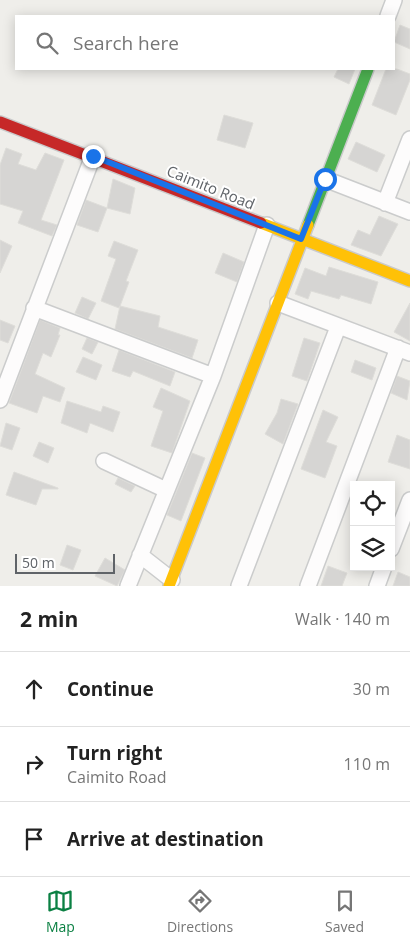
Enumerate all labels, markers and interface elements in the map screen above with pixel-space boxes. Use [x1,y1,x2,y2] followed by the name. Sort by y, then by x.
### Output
[15,15,395,70] search box
[33,29,61,57] icon: search
[73,30,179,56] text: Search here
[82,145,105,168] route end
[164,160,258,214] street label: Caimito Road
[314,168,337,191] route start
[350,481,395,571] map controls
[350,481,395,526] button: locate
[350,526,395,571] button: layers
[15,551,115,574] scale bar
[22,553,55,572] text: 50 m
[20,605,78,633] text: 2 min
[295,608,390,630] text: Walk · 140 m
[20,675,48,703] icon: ahead
[67,676,154,702] text: Continue
[353,678,390,700] text: 30 m
[67,740,162,766] text: Turn right
[20,750,48,778] icon: right
[344,753,390,775] text: 110 m
[67,766,167,788] text: Caimito Road
[20,825,48,853] icon: arrive
[67,826,264,852] text: Arrive at destination
[46,887,75,936] tab: Map
[167,887,233,936] tab: Directions
[325,887,364,936] tab: Saved

